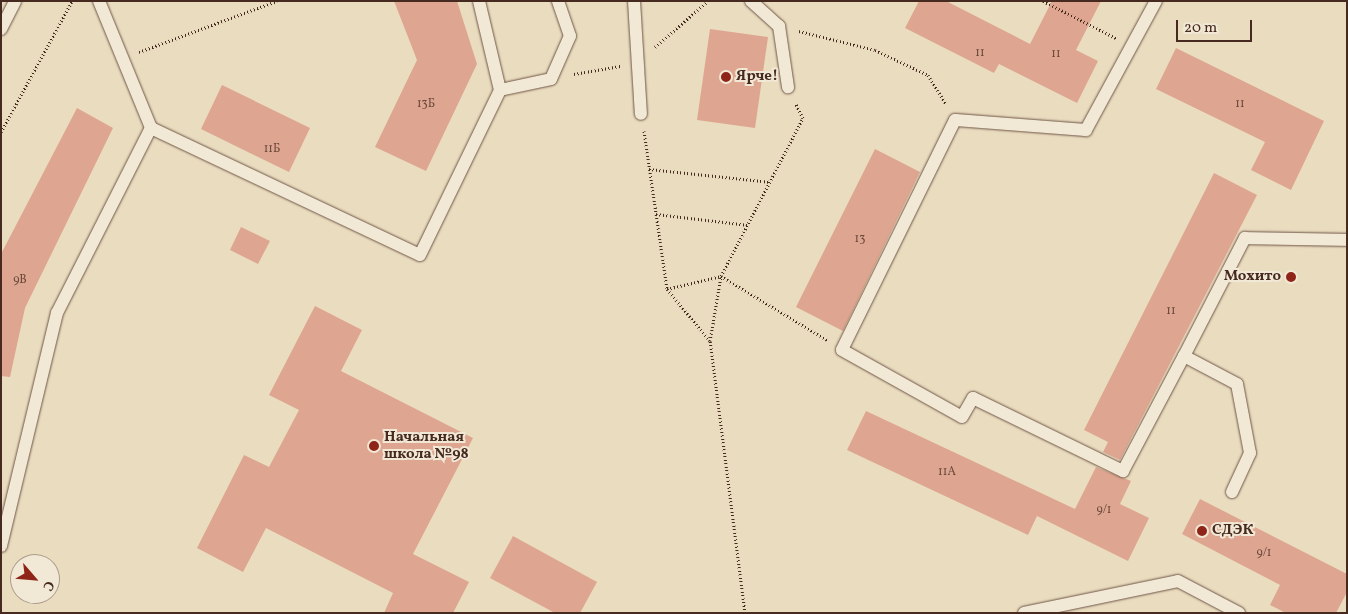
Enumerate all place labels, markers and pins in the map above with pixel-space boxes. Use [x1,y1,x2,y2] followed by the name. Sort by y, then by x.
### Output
[736,68,778,86] place label: Ярче!
[720,71,732,83] marker: Ярче!
[1224,268,1281,286] place label: Мохито
[1285,271,1297,283] marker: Мохито
[384,428,469,463] place label: Начальная школа №98
[368,440,380,452] marker: Начальная школа №98
[1212,522,1253,540] place label: СДЭК
[1196,525,1208,537] marker: СДЭК

